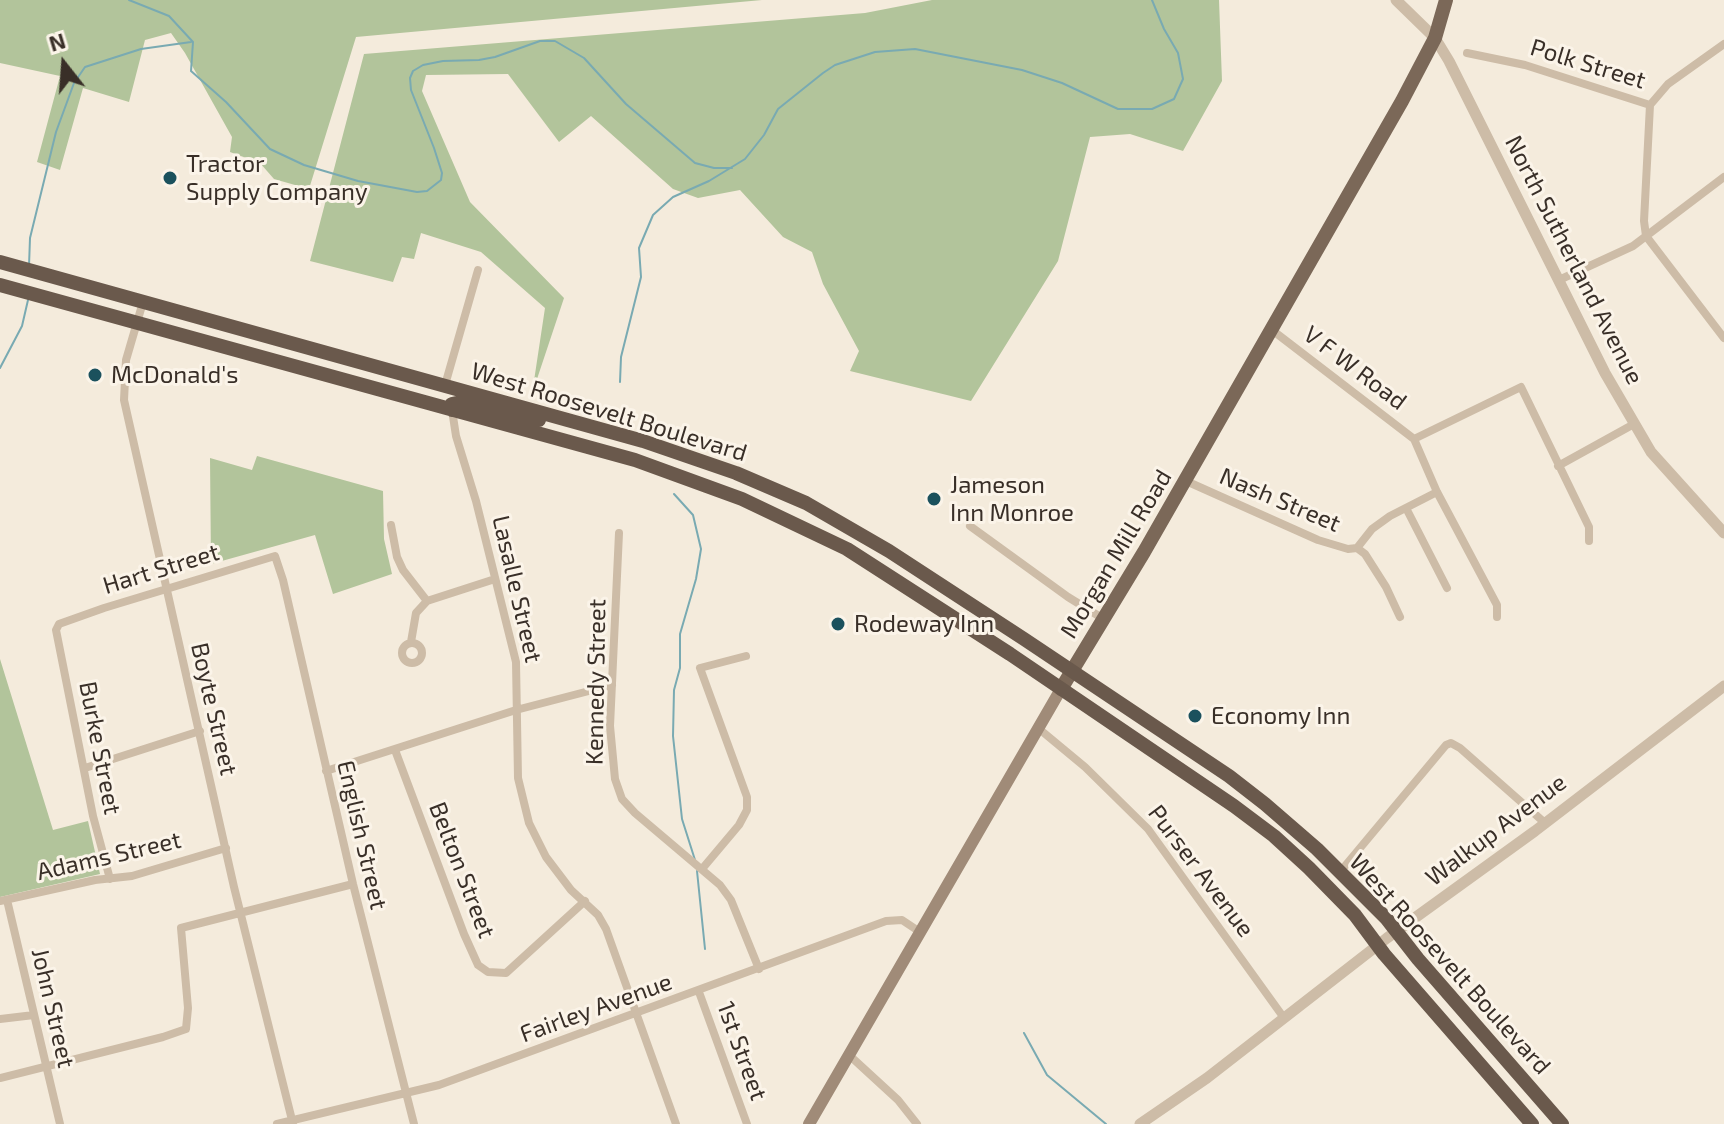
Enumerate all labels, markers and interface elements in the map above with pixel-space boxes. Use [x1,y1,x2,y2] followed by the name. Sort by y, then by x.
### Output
[24,24,104,104] north arrow
[46,26,68,56] text: N
[1527,33,1649,95] street label: Polk Street
[1499,131,1649,389] street label: North Sutherland Avenue
[186,150,368,206] place label: Tractor Supply Company
[161,169,179,187] marker: Tractor Supply Company
[1298,320,1412,416] street label: V F W Road
[468,356,750,468] street label: West Roosevelt Boulevard
[111,361,239,389] place label: McDonald's
[86,366,104,384] marker: McDonald's
[1215,462,1345,538] street label: Nash Street
[1054,464,1178,644] street label: Morgan Mill Road
[950,471,1074,527] place label: Jameson Inn Monroe
[925,490,943,508] marker: Jameson Inn Monroe
[486,513,548,665] street label: Lasalle Street
[99,538,223,600] street label: Hart Street
[580,599,612,765] street label: Kennedy Street
[854,610,994,638] place label: Rodeway Inn
[829,615,847,633] marker: Rodeway Inn
[185,640,243,778] street label: Boyte Street
[73,679,127,817] street label: Burke Street
[1211,702,1350,730] place label: Economy Inn
[1186,707,1204,725] marker: Economy Inn
[331,758,393,912] street label: English Street
[1420,768,1572,892] street label: Walkup Avenue
[423,798,501,942] street label: Belton Street
[1142,799,1260,943] street label: Purser Avenue
[34,825,184,887] street label: Adams Street
[1343,848,1557,1080] street label: West Roosevelt Boulevard
[25,945,81,1071] street label: John Street
[516,967,676,1049] street label: Fairley Avenue
[711,998,773,1104] street label: 1st Street

